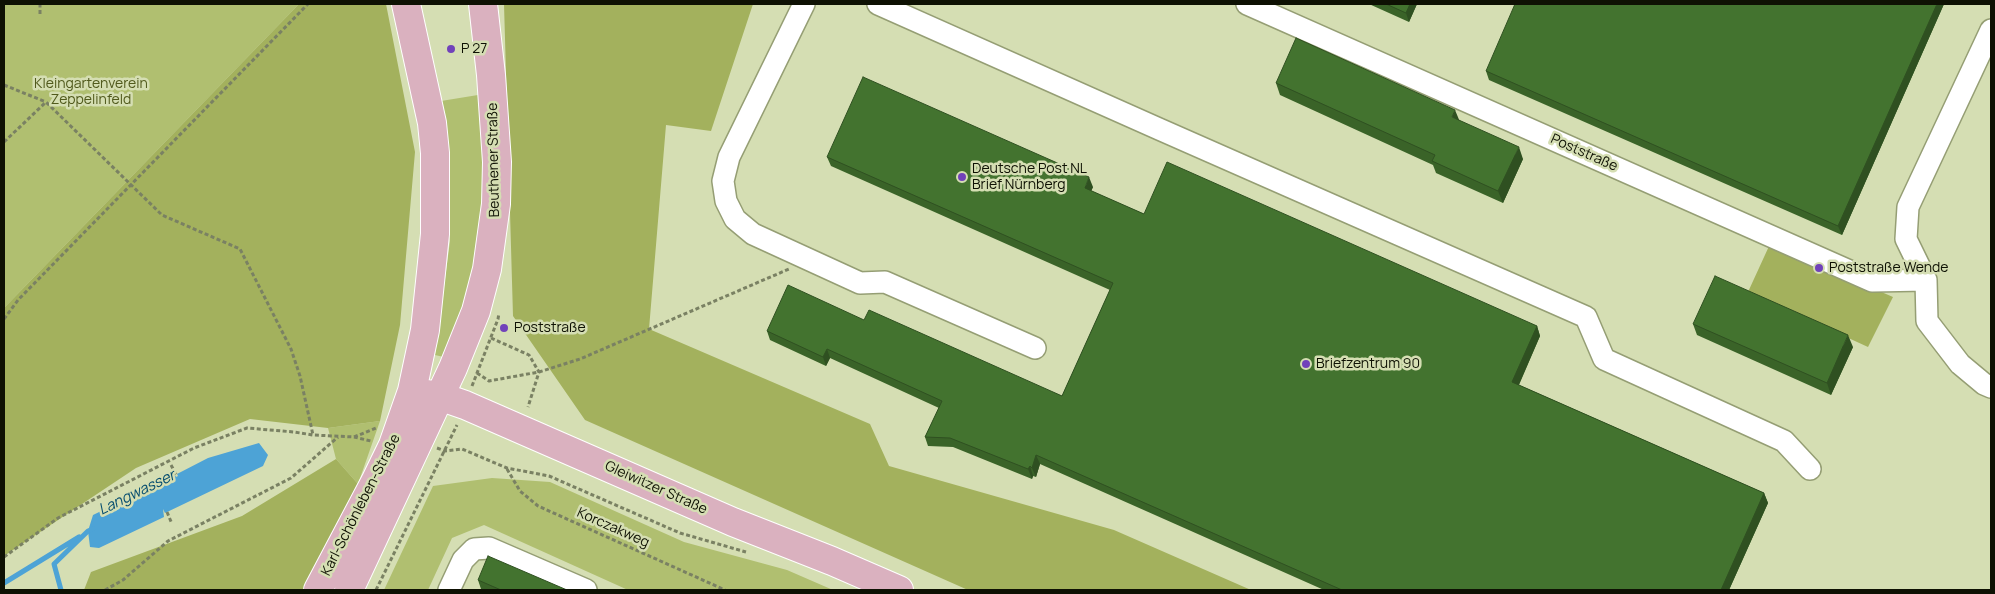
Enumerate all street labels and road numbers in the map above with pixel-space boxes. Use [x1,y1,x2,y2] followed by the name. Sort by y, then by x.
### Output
[485,103,503,217] street label: Beuthener Straße
[1548,131,1620,175] street label: Poststraße
[318,431,404,579] street label: Karl-Schönleben-Straße
[602,458,710,518] street label: Gleiwitzer Straße
[574,505,652,551] street label: Korczakweg

